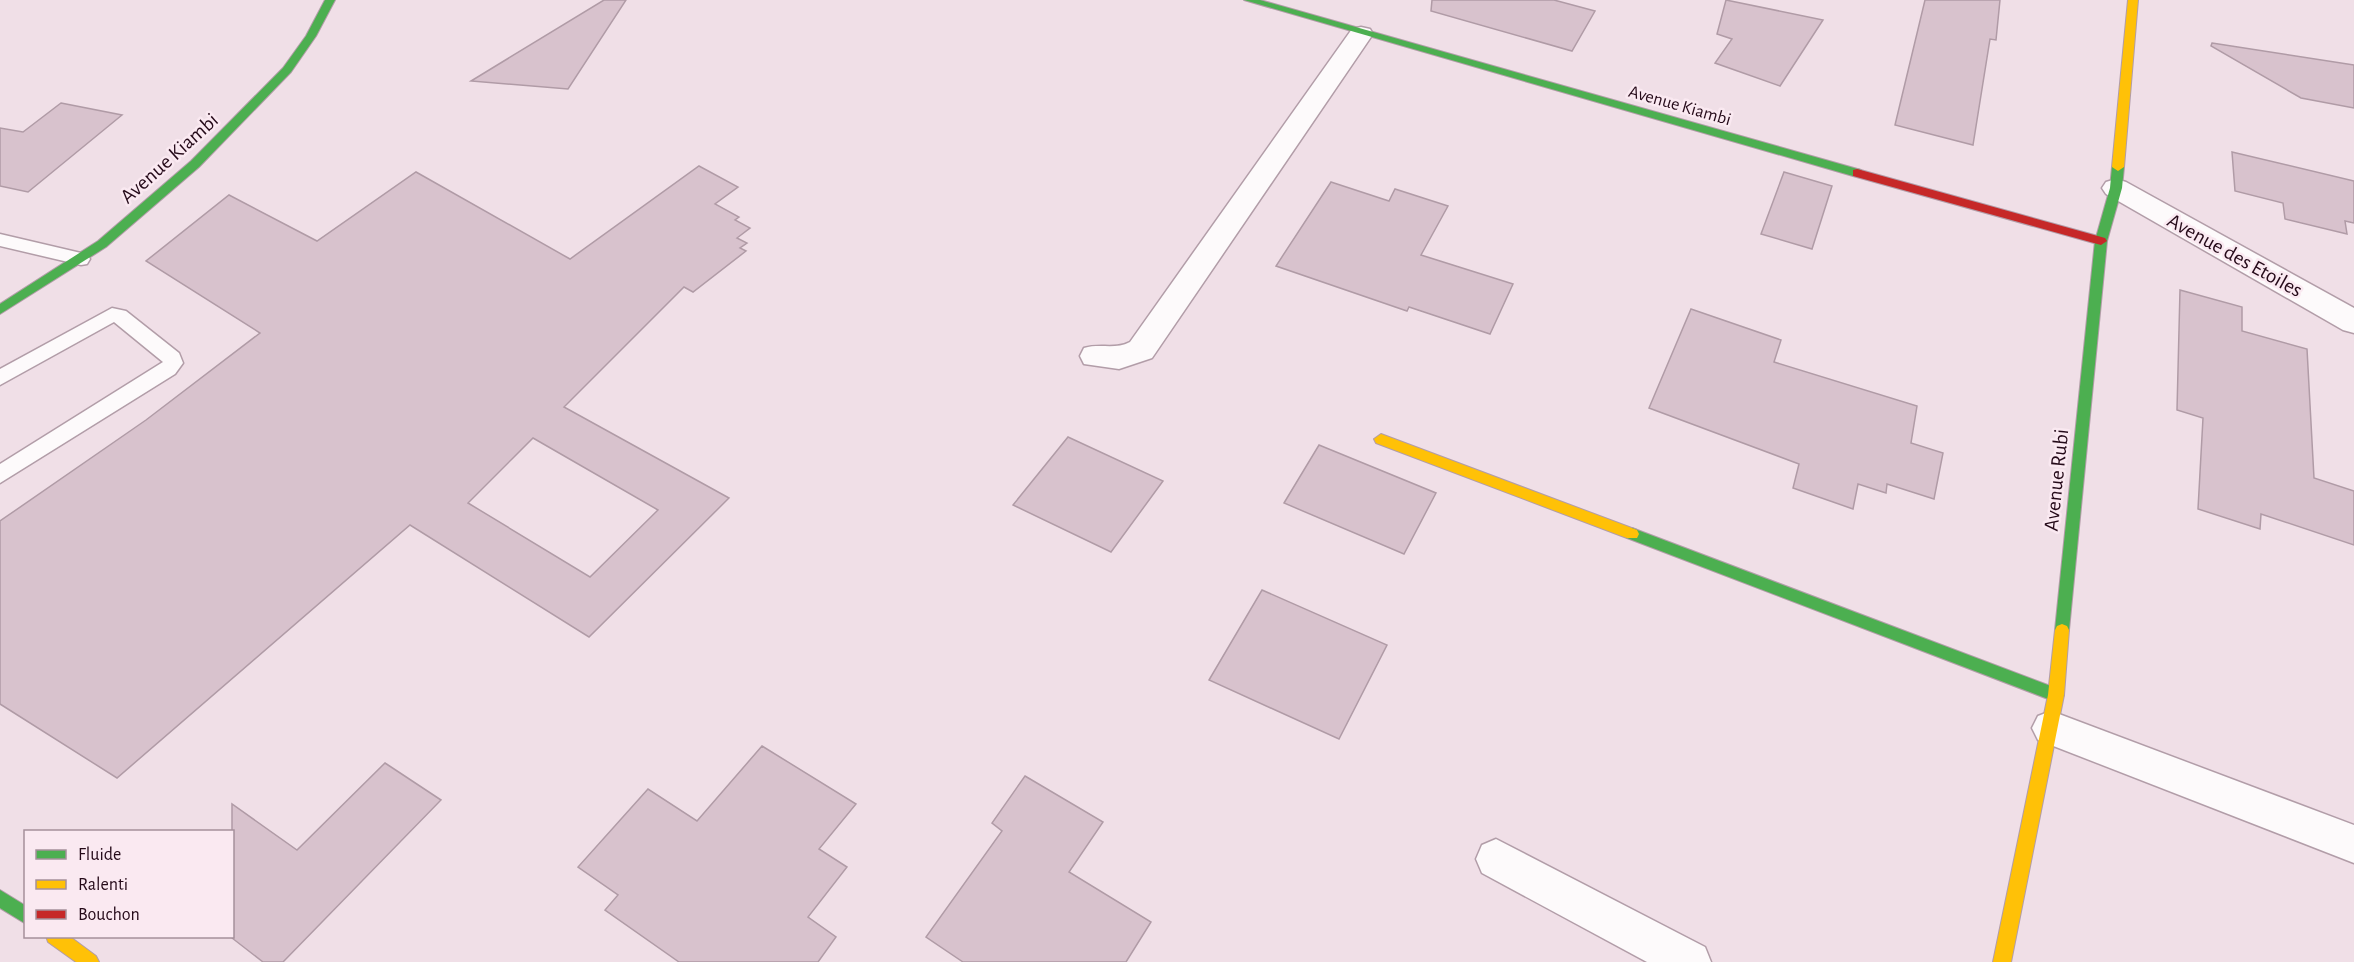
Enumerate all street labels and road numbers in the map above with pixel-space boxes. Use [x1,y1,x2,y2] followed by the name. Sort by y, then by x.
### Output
[1626,83,1733,129] street label: Avenue Kiambi
[116,109,222,207] street label: Avenue Kiambi
[2164,210,2306,301] street label: Avenue des Etoiles
[2041,428,2072,532] street label: Avenue Rubi

